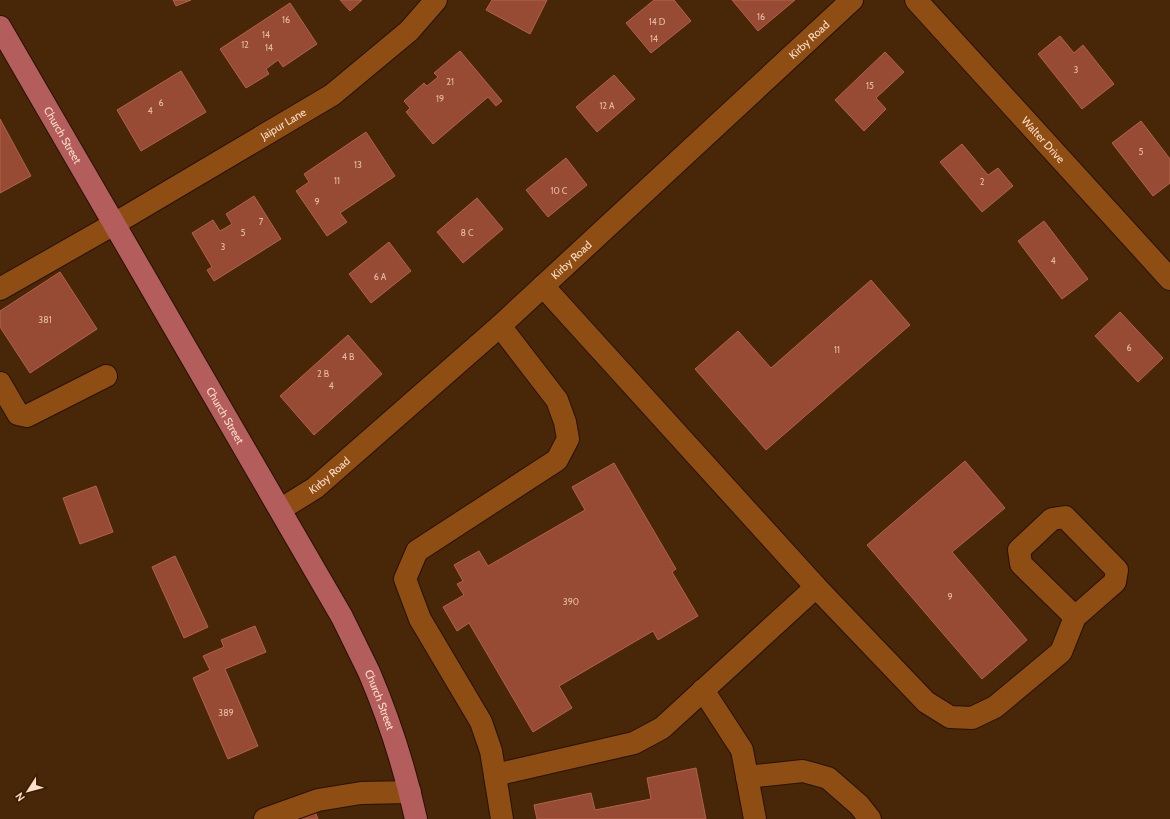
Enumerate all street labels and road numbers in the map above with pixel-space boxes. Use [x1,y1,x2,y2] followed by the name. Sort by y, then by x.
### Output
[786,18,832,62] street label: Kirby Road
[41,104,85,166] street label: Church Street
[257,105,309,143] street label: Jaipur Lane
[1019,114,1068,166] street label: Walter Drive
[548,238,594,282] street label: Kirby Road
[203,384,247,447] street label: Church Street
[306,454,353,497] street label: Kirby Road
[362,667,398,732] street label: Church Street

